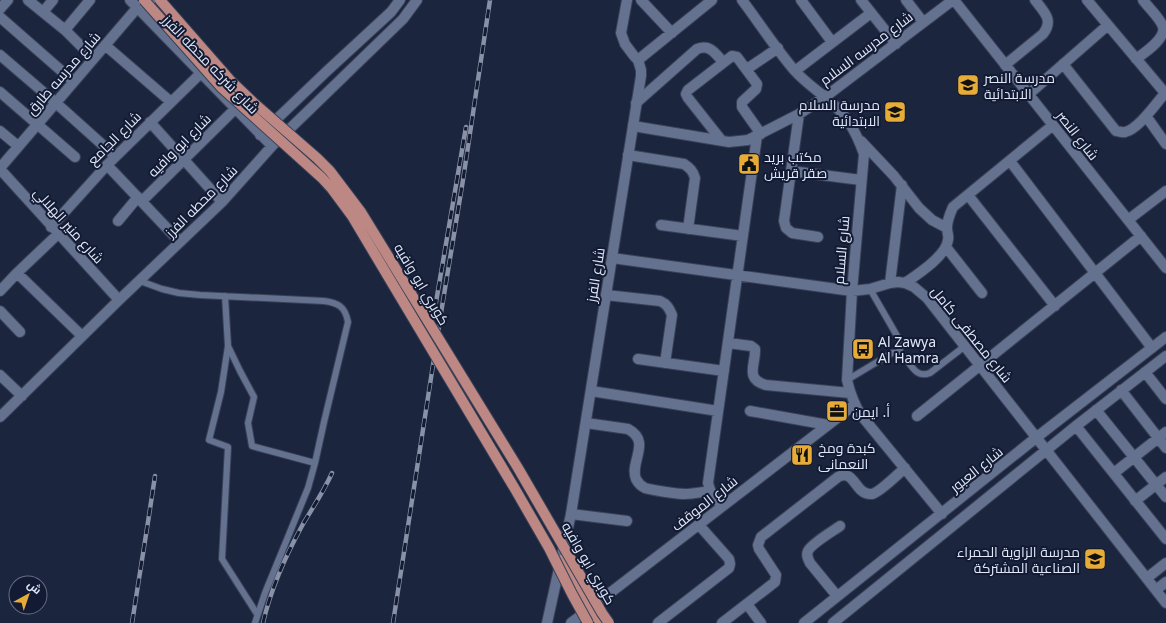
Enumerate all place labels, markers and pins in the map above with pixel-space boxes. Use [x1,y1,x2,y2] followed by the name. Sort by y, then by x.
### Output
[983,68,1055,103] place label: مدرسة النصر الابتدائية
[955,72,981,98] school or university icon: مدرسة النصر الابتدائية
[799,95,880,130] place label: مدرسة السلام الابتدائية
[882,99,908,125] school or university icon: مدرسة السلام الابتدائية
[764,147,827,182] place label: مكتب بريد صقر قريش
[736,151,762,177] public building icon: مكتب بريد صقر قريش
[878,332,939,367] place label: Al Zawya Al Hamra
[850,336,876,362] bus stop icon: Al Zawya Al Hamra
[824,398,850,424] office icon: أ. ايمن
[852,402,890,421] place label: أ. ايمن
[818,438,876,473] place label: كبدة ومخ النعمانى
[789,442,815,468] restaurant icon: كبدة ومخ النعمانى
[957,542,1080,577] place label: مدرسة الزاوية الحمراء الصناعية المشتركة
[1082,546,1108,572] school or university icon: مدرسة الزاوية الحمراء الصناعية المشتركة

